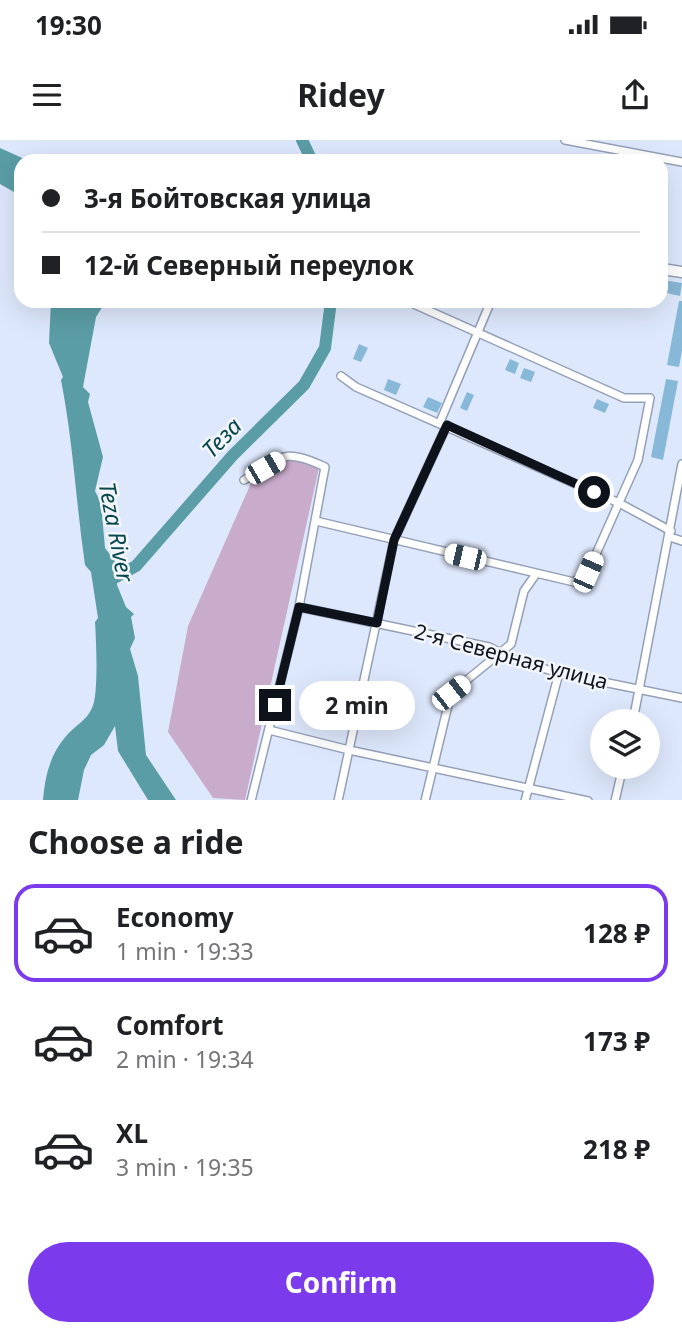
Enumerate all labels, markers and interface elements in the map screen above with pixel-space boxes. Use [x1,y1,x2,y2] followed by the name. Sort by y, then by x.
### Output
[35,7,102,43] text: 19:30
[297,73,385,116] text: Ridey
[28,76,66,114] icon: menu
[616,76,654,114] icon: share
[84,180,372,216] text: 3-я Бойтовская улица
[84,247,414,283] text: 12-й Северный переулок
[194,410,248,465] water label: Теза
[242,448,289,488] car
[578,476,610,508] route start
[92,479,142,585] water label: Teza River
[443,542,488,572] car
[570,549,607,595] car
[411,617,611,695] street label: 2-я Северная улица
[428,672,475,714] car
[300,680,415,730] callout: 2 min
[259,689,291,721] route end
[325,689,389,721] text: 2 min
[590,709,660,779] map controls
[590,709,660,779] button: layers
[28,820,244,863] text: Choose a ride
[116,899,234,935] text: Economy
[32,902,95,965] icon: car
[583,915,650,951] text: 128 ₽
[116,935,254,967] text: 1 min · 19:33
[116,1007,224,1043] text: Comfort
[32,1010,95,1073] icon: car
[583,1023,650,1059] text: 173 ₽
[116,1043,254,1075] text: 2 min · 19:34
[116,1115,148,1151] text: XL
[32,1118,95,1181] icon: car
[583,1131,650,1167] text: 218 ₽
[116,1151,254,1183] text: 3 min · 19:35
[28,1242,654,1322] button: Confirm

